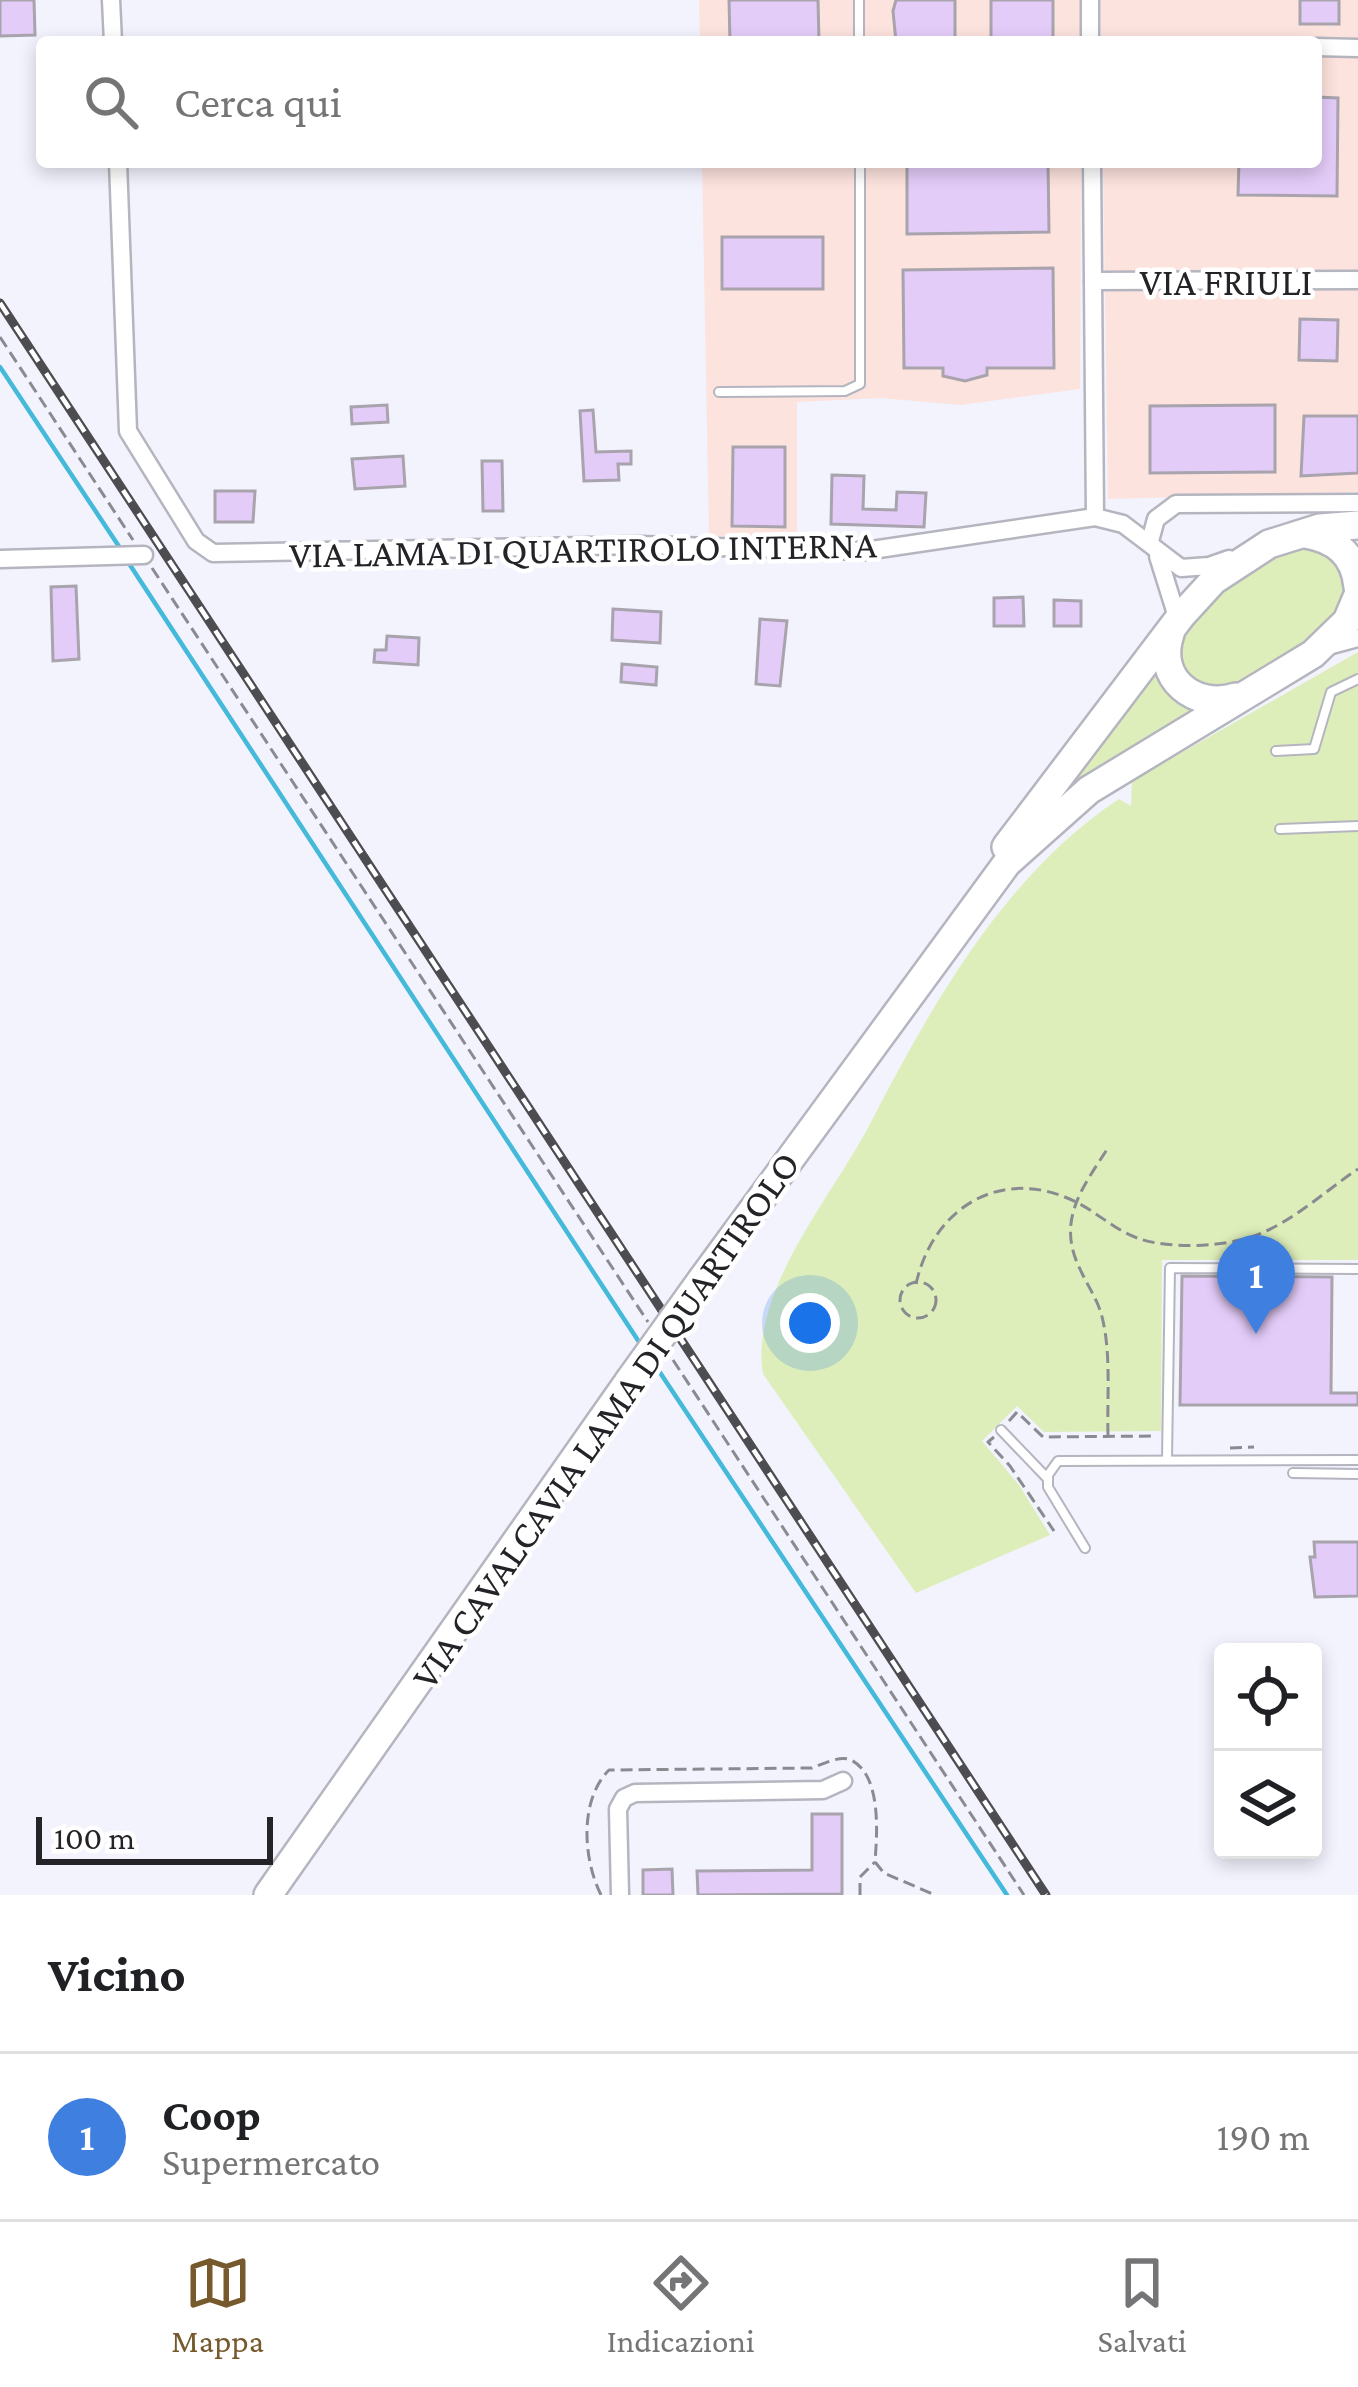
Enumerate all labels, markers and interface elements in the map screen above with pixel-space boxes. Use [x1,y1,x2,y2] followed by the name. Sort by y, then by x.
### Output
[36,36,1322,168] search box
[78,69,144,135] icon: search
[174,77,342,127] text: Cerca qui
[1140,260,1312,303] street label: VIA FRIULI
[289,522,878,576] street label: VIA LAMA DI QUARTIROLO INTERNA
[402,1143,808,1697] street label: VIA CAVALCAVIA LAMA DI QUARTIROLO
[1217,1235,1295,1334] pin: 1
[780,1293,840,1353] your location
[1214,1643,1322,1859] map controls
[1214,1643,1322,1751] button: locate
[1214,1751,1322,1859] button: layers
[36,1811,273,1864] scale bar
[54,1819,135,1856] text: 100 m
[48,1945,186,2002] text: Vicino
[162,2090,261,2140] text: Coop
[80,2115,94,2158] text: 1
[1217,2115,1310,2158] text: 190 m
[162,2140,380,2183] text: Supermercato
[171,2250,264,2359] tab: Mappa
[607,2250,755,2359] tab: Indicazioni
[1097,2250,1187,2359] tab: Salvati

